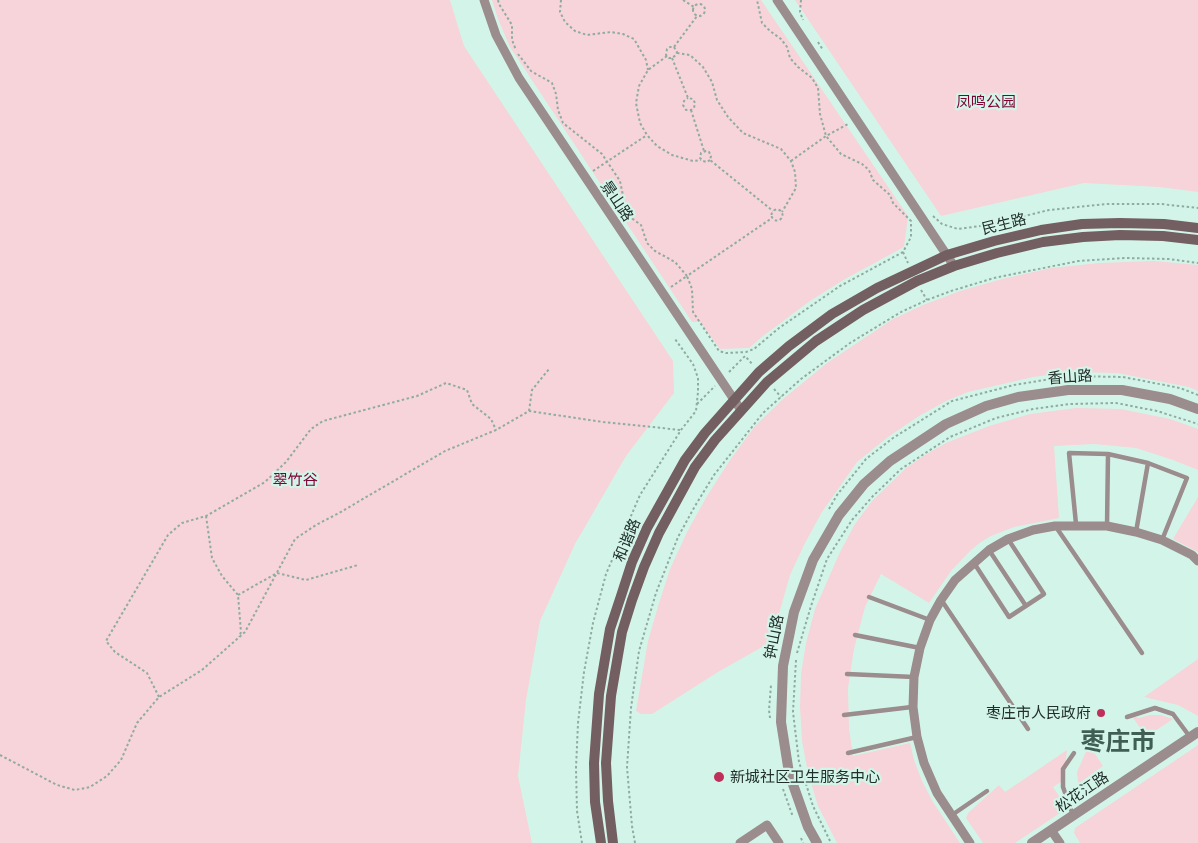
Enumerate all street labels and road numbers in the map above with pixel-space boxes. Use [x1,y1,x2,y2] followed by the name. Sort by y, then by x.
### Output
[597,177,637,225] street label: 景山路
[980,210,1028,238] street label: 民生路
[1047,366,1093,388] street label: 香山路
[610,516,644,564] street label: 和谐路
[761,613,787,661] street label: 钟山路
[1052,768,1112,816] street label: 松花江路

